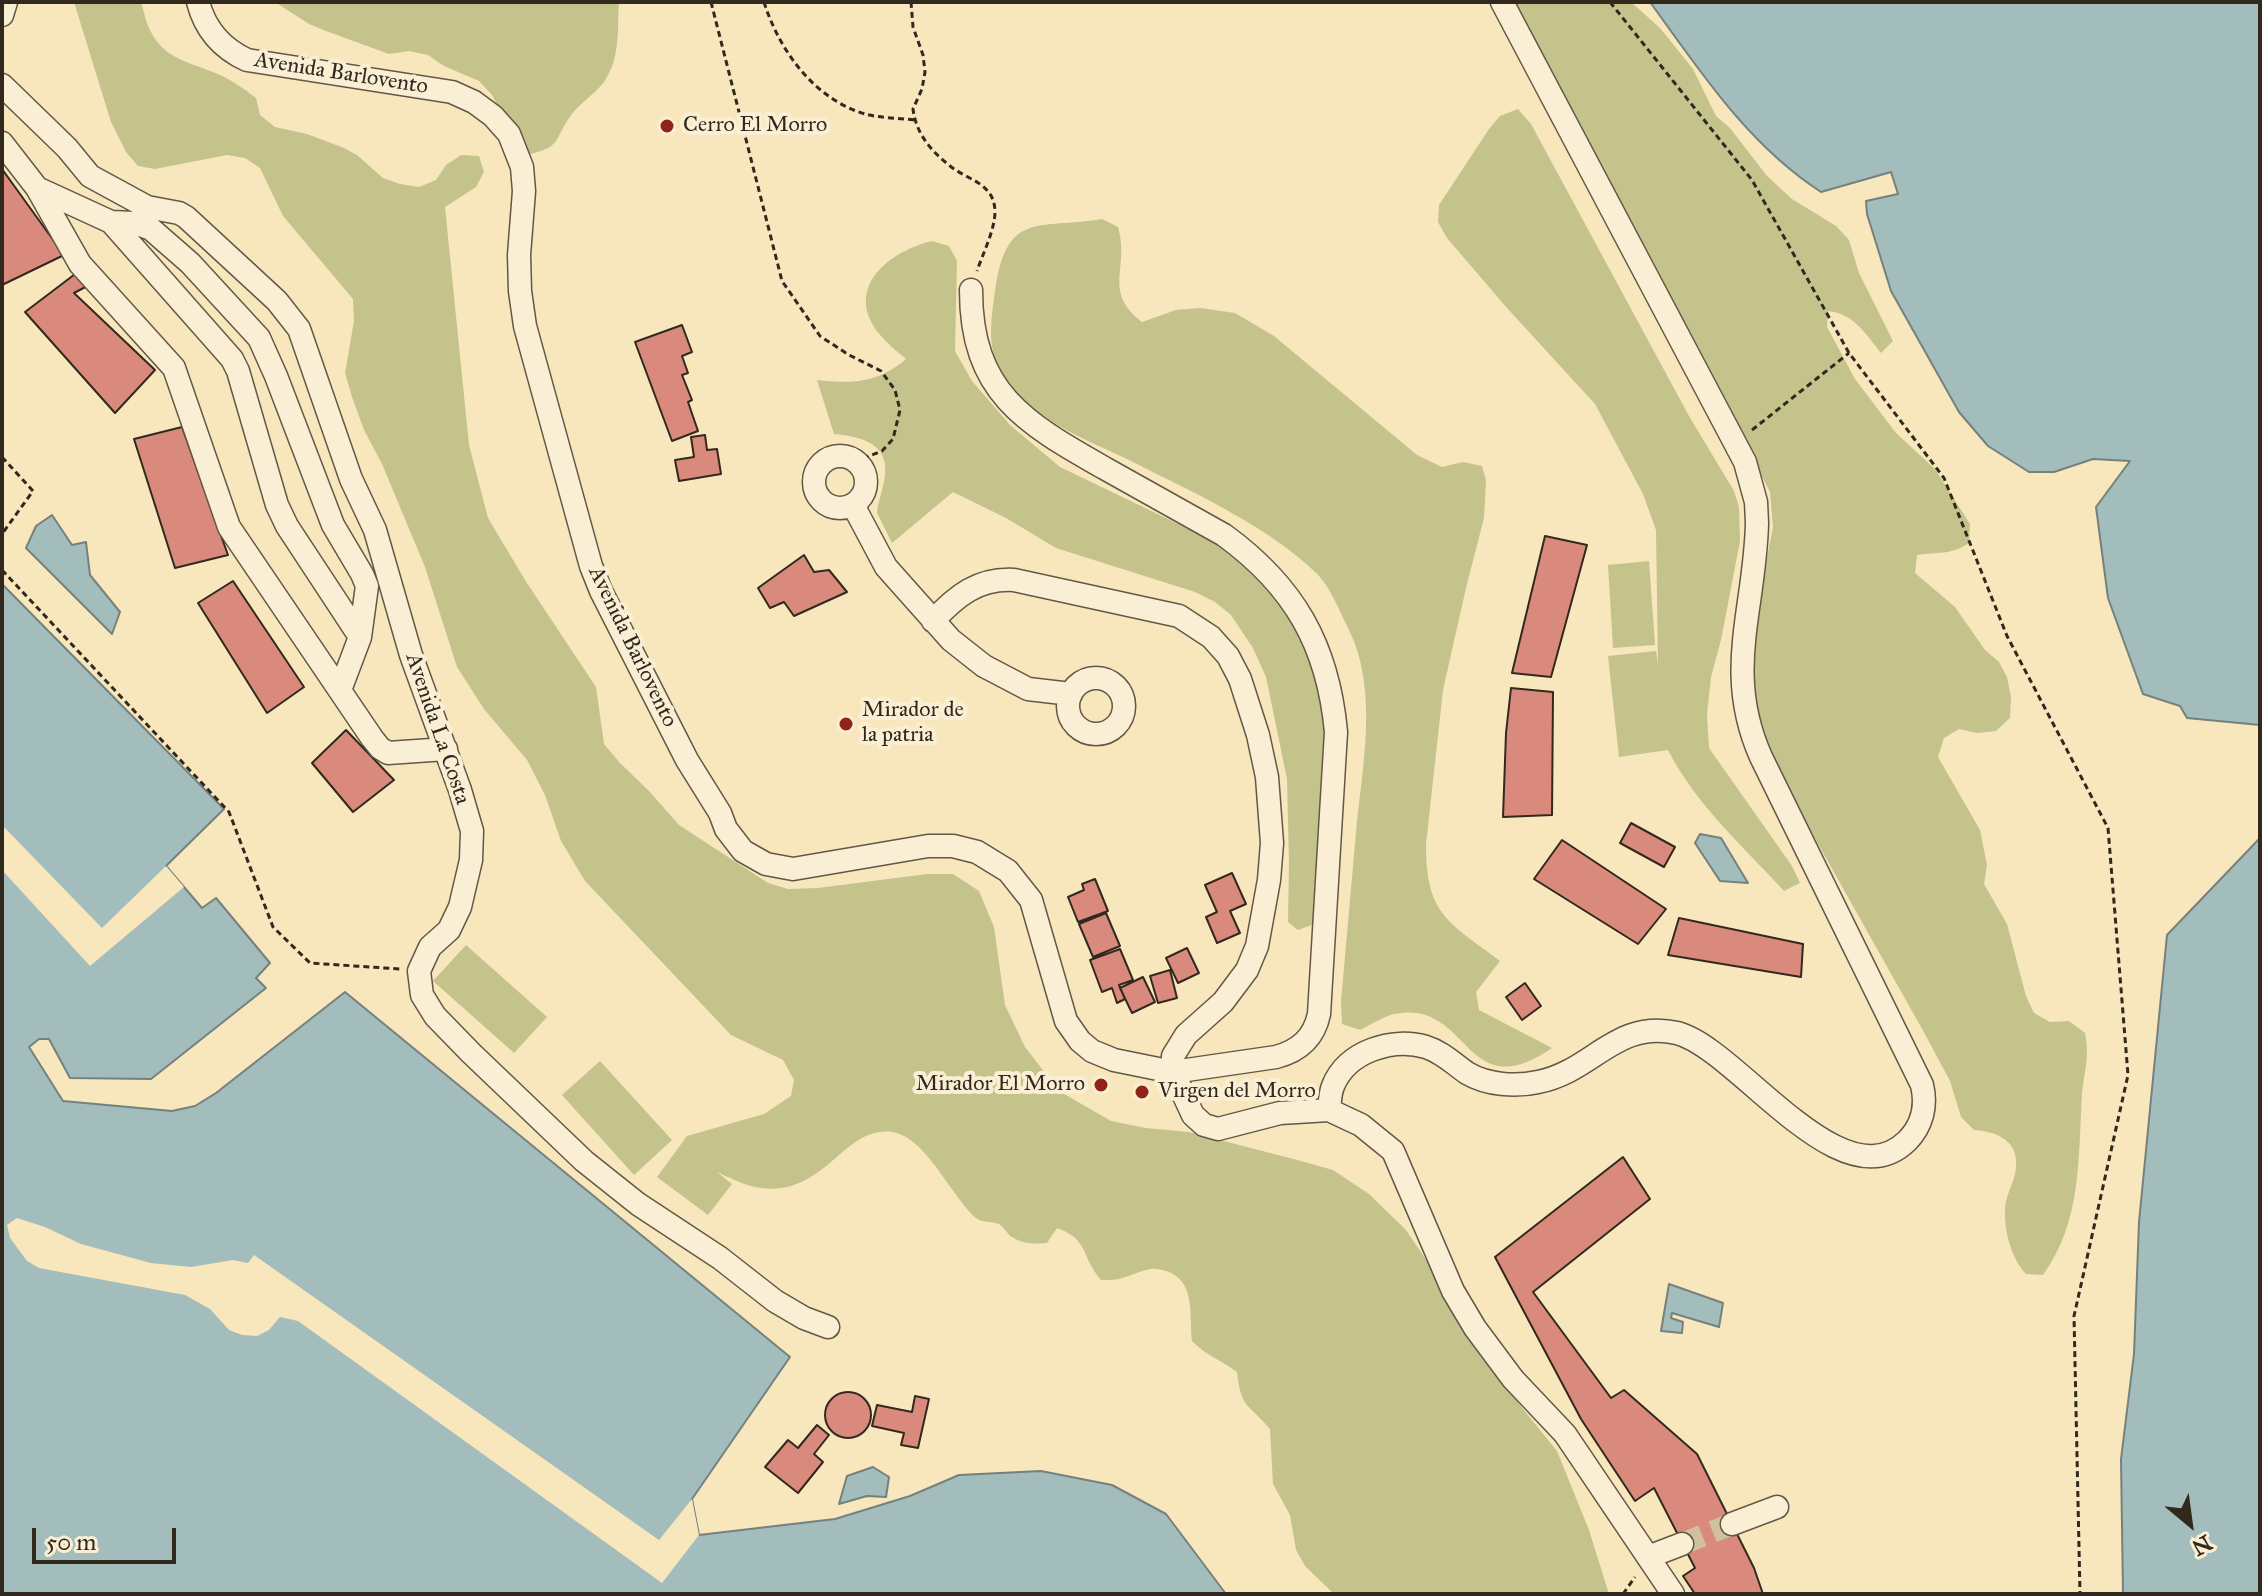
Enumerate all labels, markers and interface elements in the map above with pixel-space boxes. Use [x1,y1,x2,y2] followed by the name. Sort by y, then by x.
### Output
[252,47,430,101] street label: Avenida Barlovento
[683,113,827,139] place label: Cerro El Morro
[658,117,676,135] marker: Cerro El Morro
[582,562,682,732] street label: Avenida Barlovento
[399,650,475,808] street label: Avenida La Costa
[862,698,964,750] place label: Mirador de la patria
[837,715,855,733] marker: Mirador de la patria
[916,1072,1085,1098] place label: Mirador El Morro
[1092,1076,1110,1094] marker: Mirador El Morro
[1158,1079,1316,1105] place label: Virgen del Morro
[1133,1083,1151,1101] marker: Virgen del Morro
[2150,1484,2230,1564] north arrow
[36,1512,180,1562] scale bar
[46,1527,96,1557] text: 50 m
[2187,1529,2217,1562] text: N

